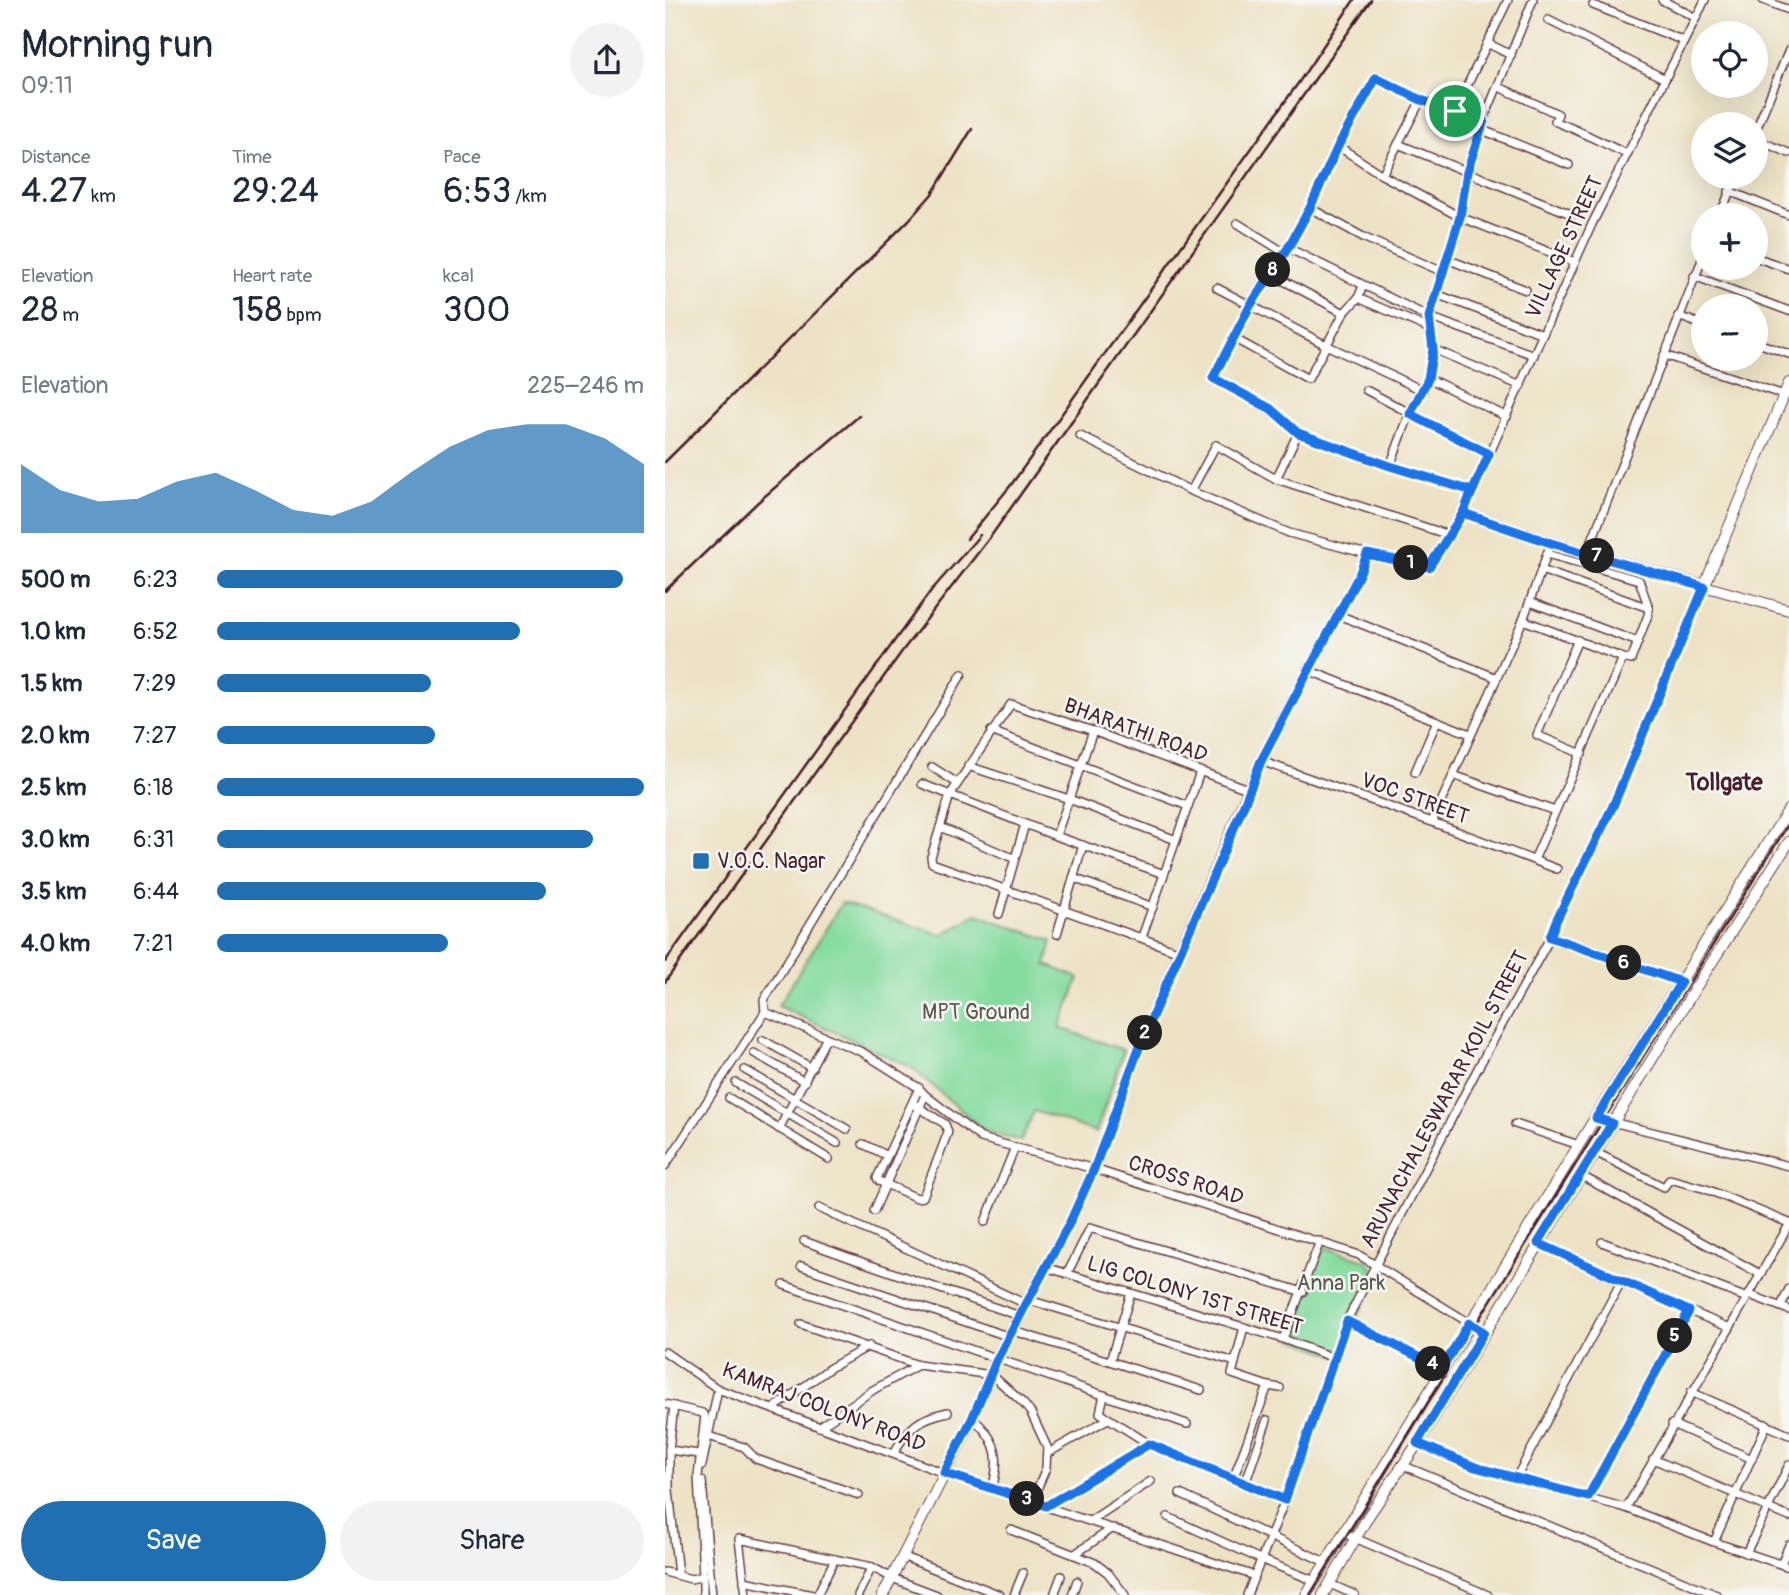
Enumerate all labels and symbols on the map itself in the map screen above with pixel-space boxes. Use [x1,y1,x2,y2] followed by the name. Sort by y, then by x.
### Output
[1425,81,1485,141] pin
[1520,171,1610,323] street label: VILLAGE STREET
[1255,252,1291,288] pin: 8
[1579,538,1615,574] pin: 7
[1393,546,1429,580] pin: 1
[1060,692,1211,769] street label: BHARATHI ROAD
[1357,766,1473,831] street label: VOC STREET
[1684,768,1763,797] district label: Tollgate
[717,848,826,875] place label: V.O.C. Nagar
[691,851,711,871] marker: V.O.C. Nagar
[1354,946,1535,1253] street label: ARUNACHALESWARAR KOIL STREET
[1607,946,1641,981] pin: 6
[922,999,1030,1026] park label: MPT Ground
[1127,1016,1163,1050] pin: 2
[1125,1149,1247,1212] street label: CROSS ROAD
[1084,1250,1306,1341] street label: LIG COLONY 1ST STREET
[1297,1270,1385,1297] park label: Anna Park
[1657,1318,1693,1354] pin: 5
[1415,1346,1451,1382] pin: 4
[718,1356,929,1459] street label: KAMRAJ COLONY ROAD
[1009,1482,1045,1516] pin: 3

